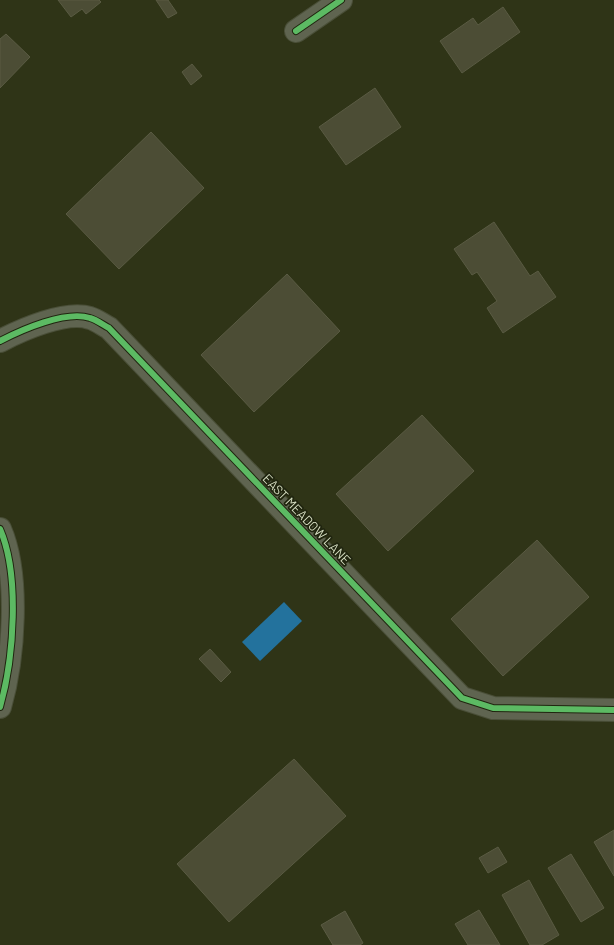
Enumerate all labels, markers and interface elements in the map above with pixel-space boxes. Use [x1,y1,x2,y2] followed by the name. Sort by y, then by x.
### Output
[260,470,355,568] street label: EAST MEADOW LANE

